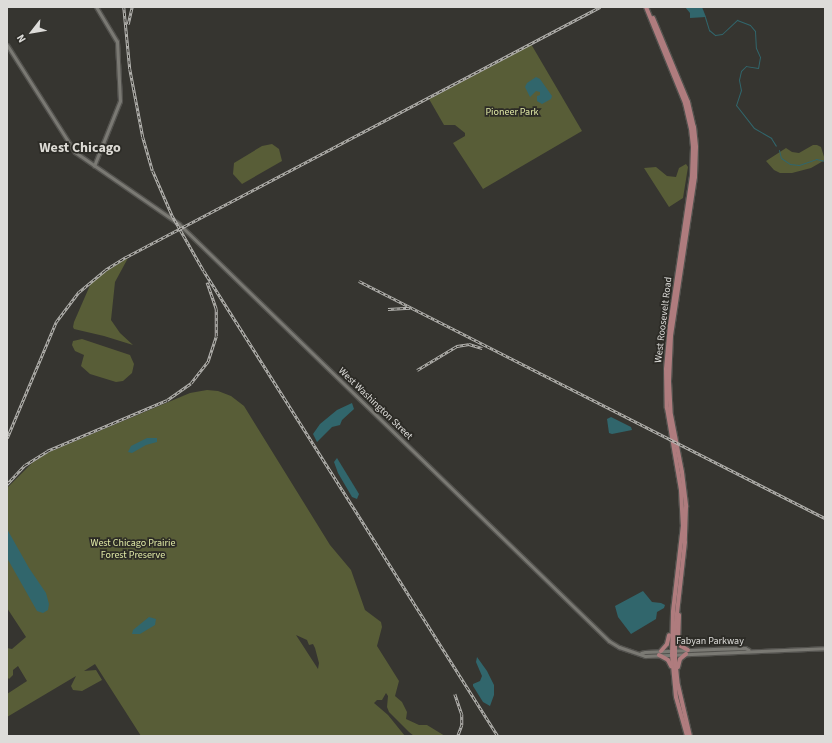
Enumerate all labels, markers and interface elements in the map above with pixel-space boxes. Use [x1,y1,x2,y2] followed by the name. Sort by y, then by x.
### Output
[12,12,52,52] north arrow
[13,31,30,45] text: N
[485,107,539,119] park label: Pioneer Park
[39,140,121,156] district label: West Chicago
[653,276,675,364] street label: West Roosevelt Road
[335,365,415,443] street label: West Washington Street
[91,537,175,560] park label: West Chicago Prairie Forest Preserve
[676,636,744,648] street label: Fabyan Parkway

